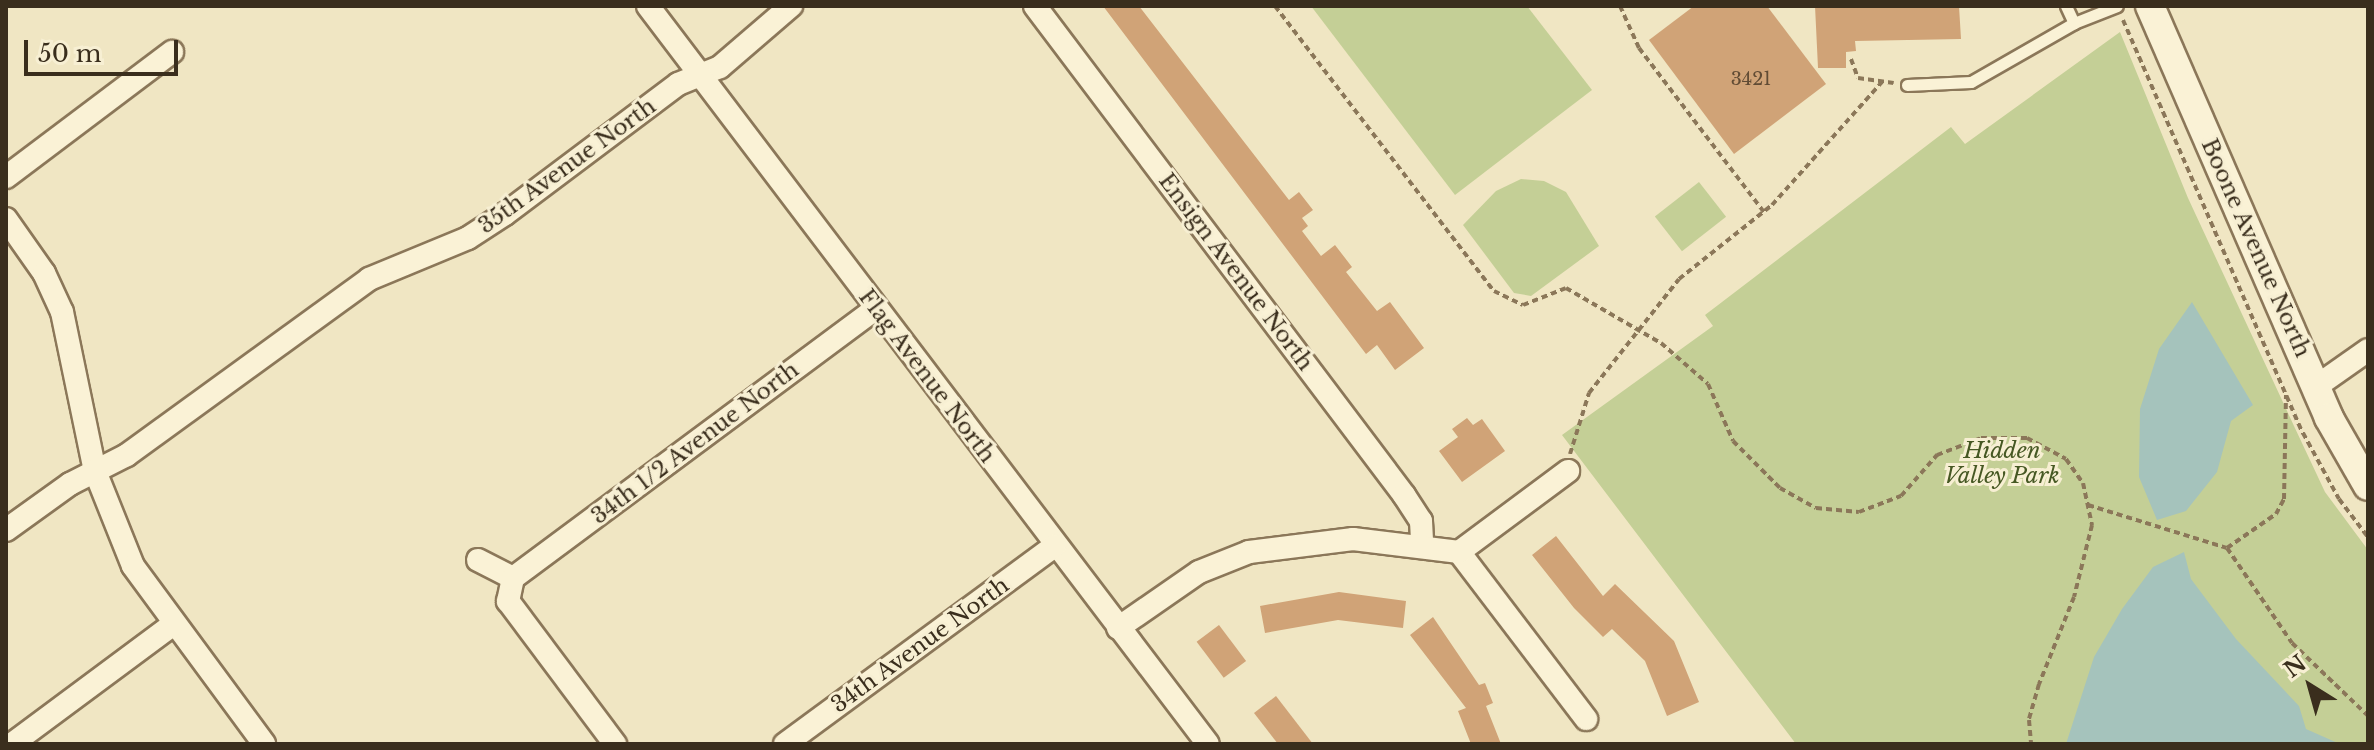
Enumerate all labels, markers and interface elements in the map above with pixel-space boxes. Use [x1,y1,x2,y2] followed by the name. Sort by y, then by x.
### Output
[28,24,182,74] scale bar
[38,39,101,68] text: 50 m
[1731,68,1771,90] house number: 3421
[473,93,661,239] street label: 35th Avenue North
[2196,134,2316,362] street label: Boone Avenue North
[1153,168,1319,376] street label: Ensign Avenue North
[853,284,1001,468] street label: Flag Avenue North
[586,356,804,530] street label: 34th 1/2 Avenue North
[1944,437,2060,488] park label: Hidden Valley Park
[826,571,1014,719] street label: 34th Avenue North
[2270,646,2350,726] north arrow
[2279,649,2312,683] text: N

